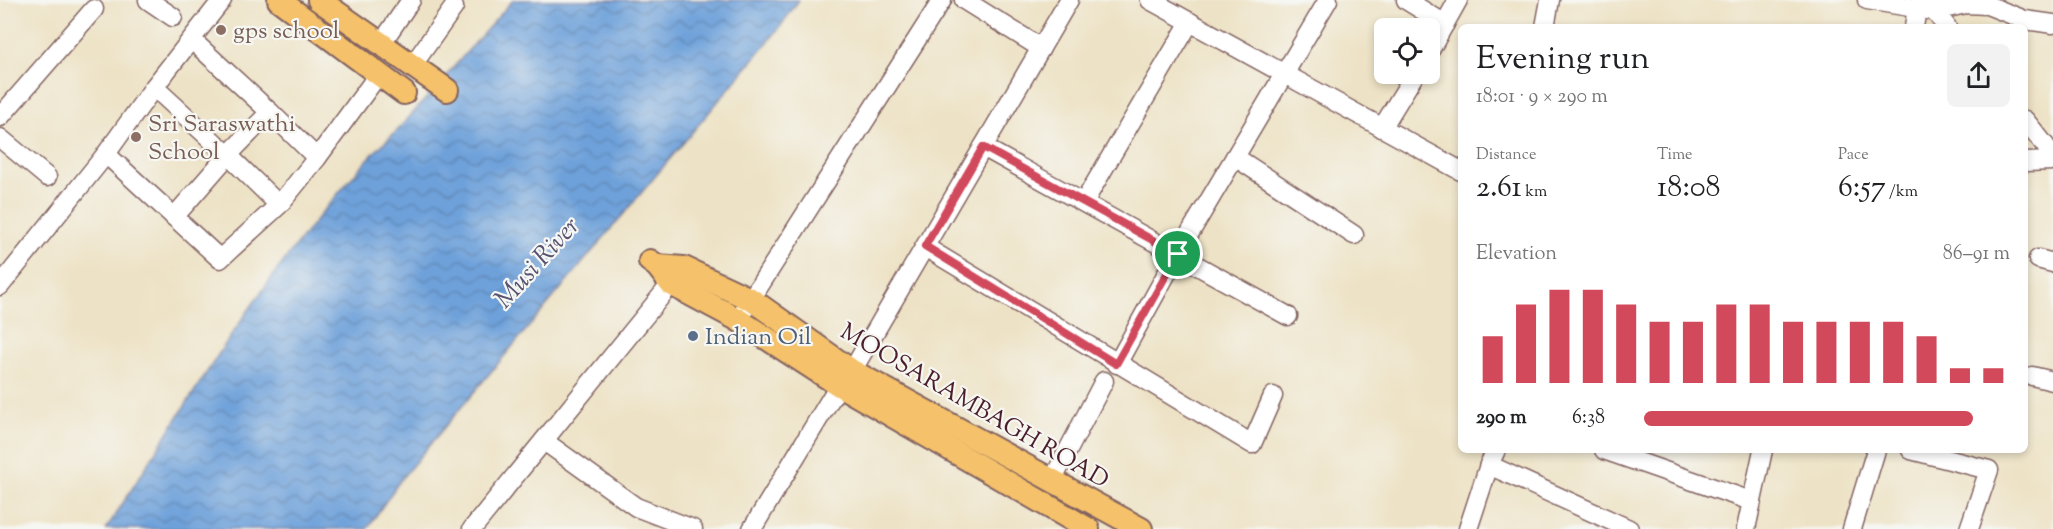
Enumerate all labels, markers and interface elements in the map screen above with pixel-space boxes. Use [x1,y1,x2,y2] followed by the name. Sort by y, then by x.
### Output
[233,15,340,49] place label: gps school
[1374,18,1440,84] map controls
[1374,18,1440,84] button: locate
[214,23,228,37] marker: gps school
[1476,36,1650,84] text: Evening run
[1947,44,2010,107] button: share
[1476,83,1608,112] text: 18:01 · 9 × 290 m
[148,108,296,170] place label: Sri Saraswathi School
[129,130,143,144] marker: Sri Saraswathi School
[1476,144,1536,167] text: Distance
[1657,144,1693,167] text: Time
[1838,144,1869,167] text: Pace
[1476,167,1522,210] text: 2.61
[1657,167,1721,210] text: 18:08
[1838,167,1886,210] text: 6:57
[1522,181,1547,204] text: km
[1886,181,1918,204] text: /km
[487,210,589,318] water label: Musi River
[1152,228,1203,279] pin
[1161,237,1194,270] icon: arrive
[1476,240,1557,269] text: Elevation
[1943,240,2010,269] text: 86–91 m
[833,316,1115,498] street label: MOOSARAMBAGH ROAD
[705,321,812,355] place label: Indian Oil
[686,329,700,343] marker: Indian Oil
[1476,404,1526,433] text: 290 m
[1572,404,1605,433] text: 6:38

